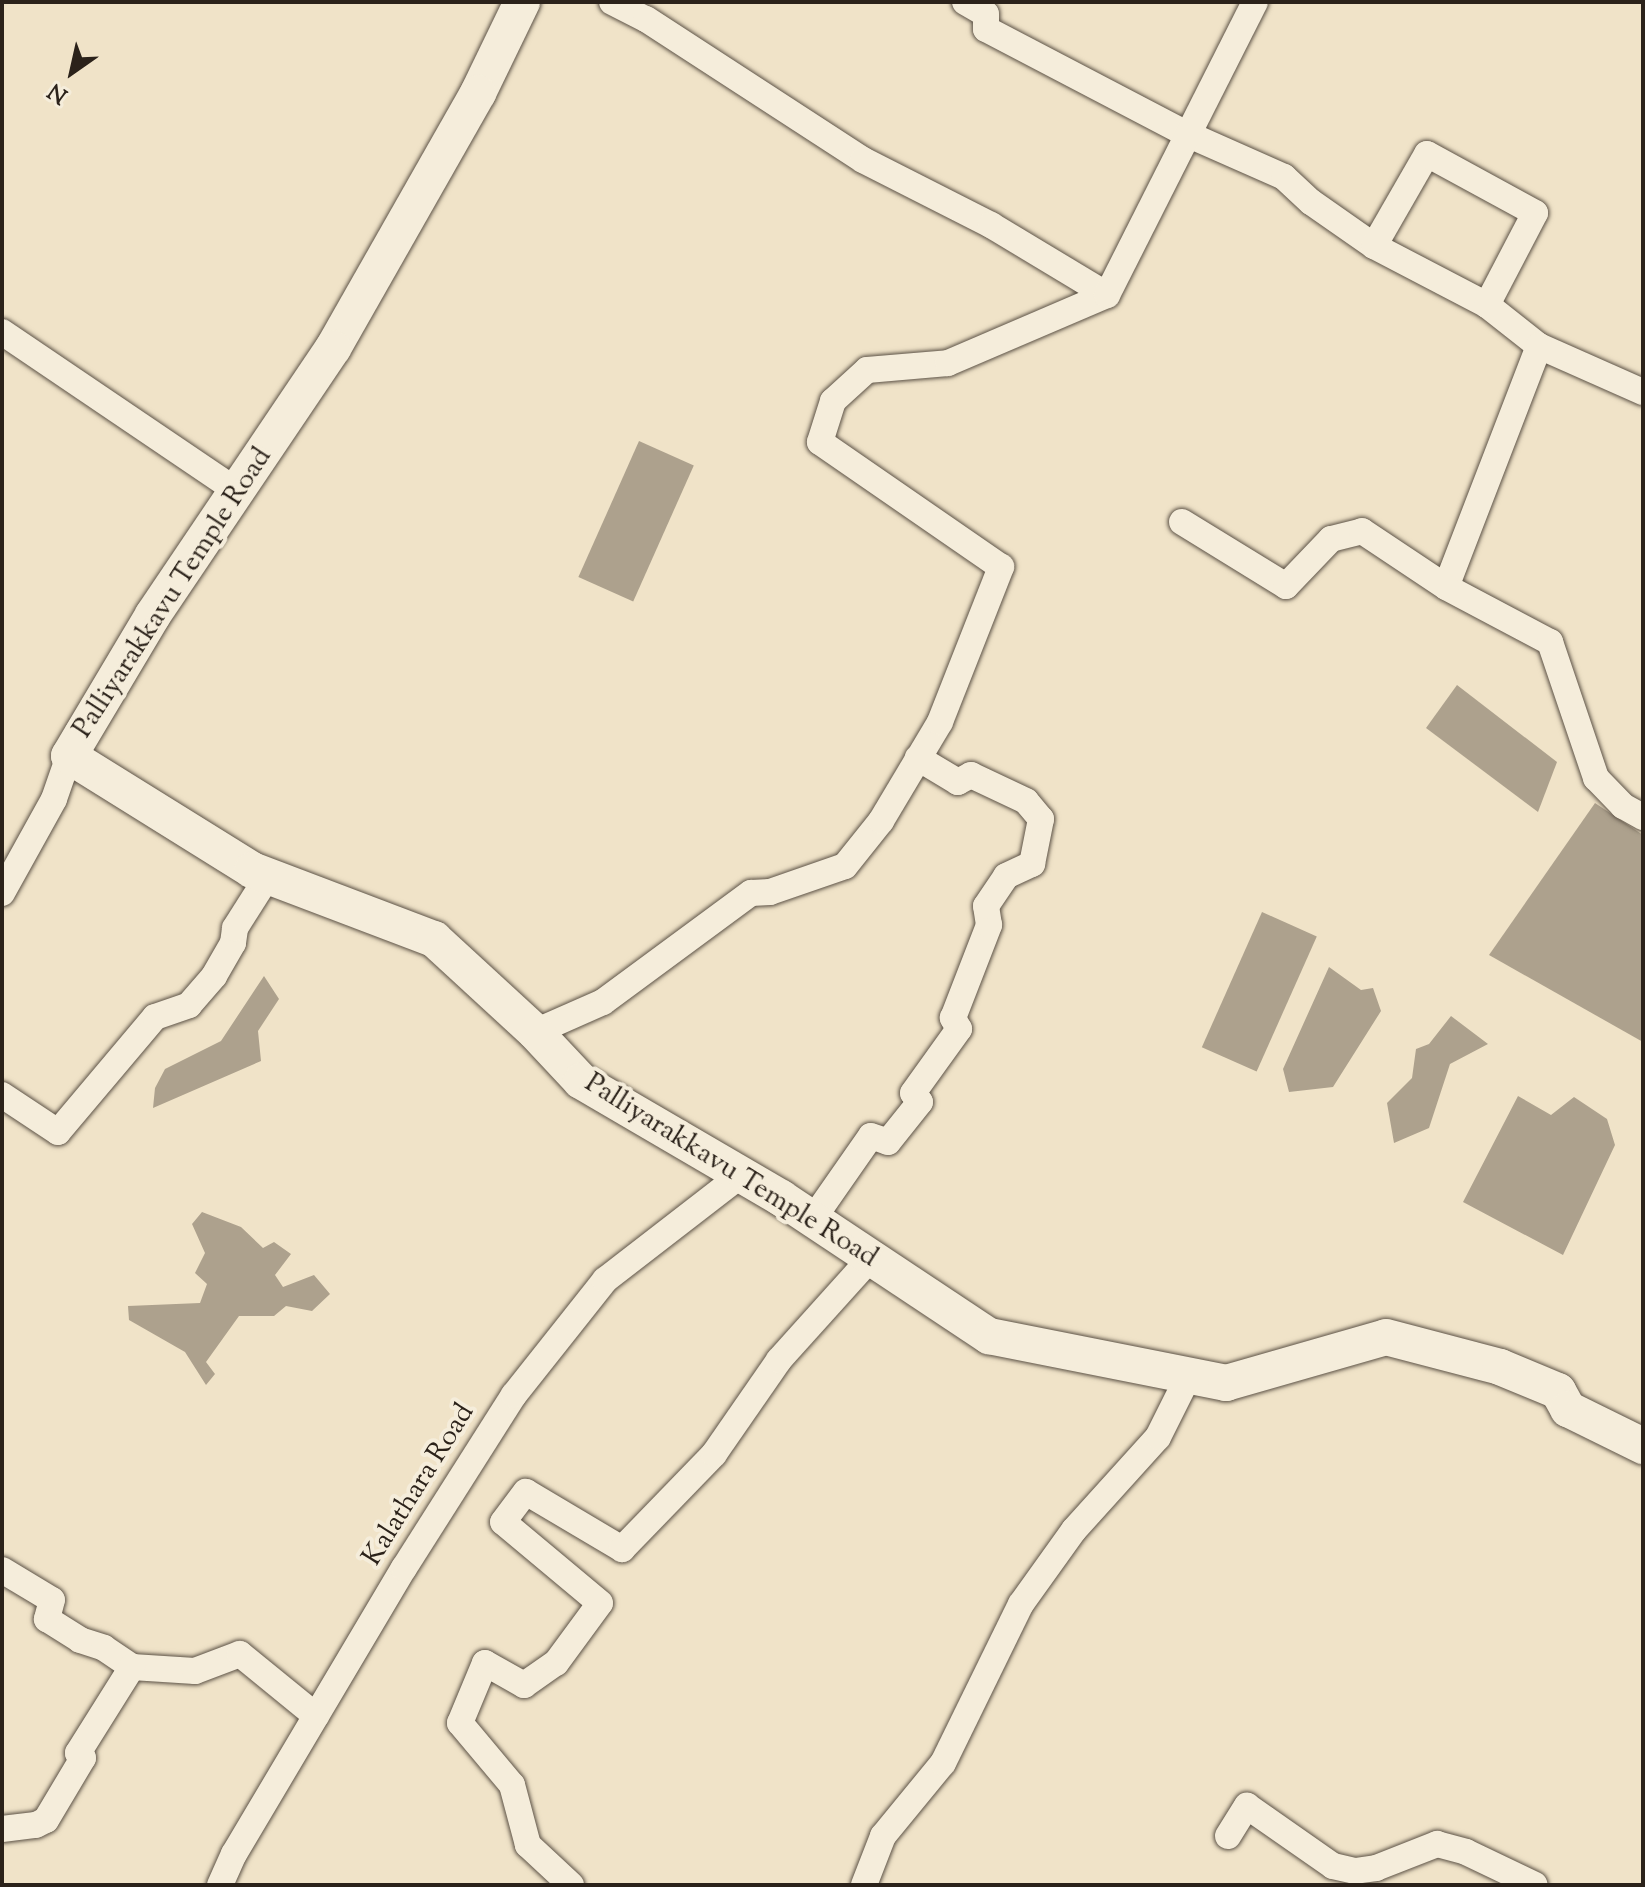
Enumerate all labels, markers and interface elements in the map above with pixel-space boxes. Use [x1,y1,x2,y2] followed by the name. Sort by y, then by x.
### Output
[32,32,112,112] north arrow
[42,74,75,110] text: N
[66,442,280,744] street label: Palliyarakkavu Temple Road
[578,1067,884,1275] street label: Palliyarakkavu Temple Road
[356,1398,482,1572] street label: Kalathara Road

